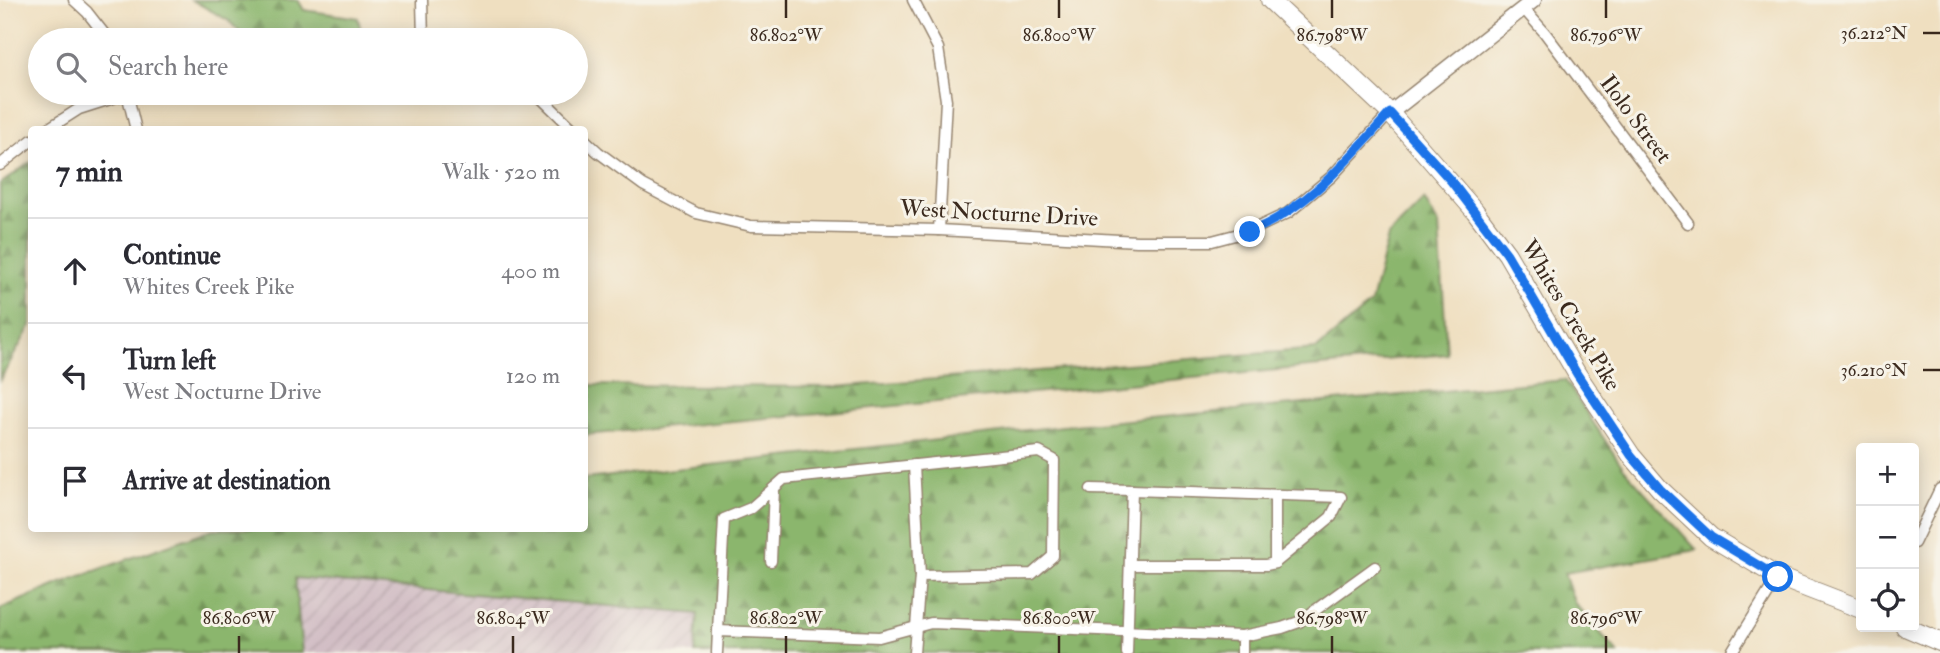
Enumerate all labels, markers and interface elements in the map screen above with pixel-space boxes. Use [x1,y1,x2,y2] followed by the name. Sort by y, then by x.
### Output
[1841,22,1907,45] text: 36.212°N
[750,24,823,47] text: 86.802°W
[1023,24,1096,47] text: 86.800°W
[1297,24,1368,47] text: 86.798°W
[1570,24,1642,47] text: 86.796°W
[28,28,588,105] search box
[52,48,90,86] icon: search
[108,51,228,83] text: Search here
[1593,69,1679,169] street label: Ilolo Street
[56,153,123,190] text: 7 min
[442,157,560,186] text: Walk · 520 m
[898,193,1099,233] street label: West Nocturne Drive
[1234,216,1265,247] route end
[1514,233,1628,396] street label: Whites Creek Pike
[123,240,221,272] text: Continue
[56,252,94,290] icon: ahead
[501,256,560,285] text: 400 m
[123,272,294,301] text: Whites Creek Pike
[123,345,216,377] text: Turn left
[56,357,94,395] icon: left
[1841,359,1907,382] text: 36.210°N
[506,361,560,390] text: 120 m
[123,377,321,406] text: West Nocturne Drive
[1856,443,1919,632] map controls
[1856,443,1919,506] button: +
[56,462,94,500] icon: arrive
[123,465,331,497] text: Arrive at destination
[1856,506,1919,569] button: −
[1762,561,1793,592] route start
[1856,569,1919,632] button: locate
[203,607,276,630] text: 86.806°W
[477,607,550,630] text: 86.804°W
[750,607,823,630] text: 86.802°W
[1023,607,1096,630] text: 86.800°W
[1297,607,1368,630] text: 86.798°W
[1570,607,1642,630] text: 86.796°W

